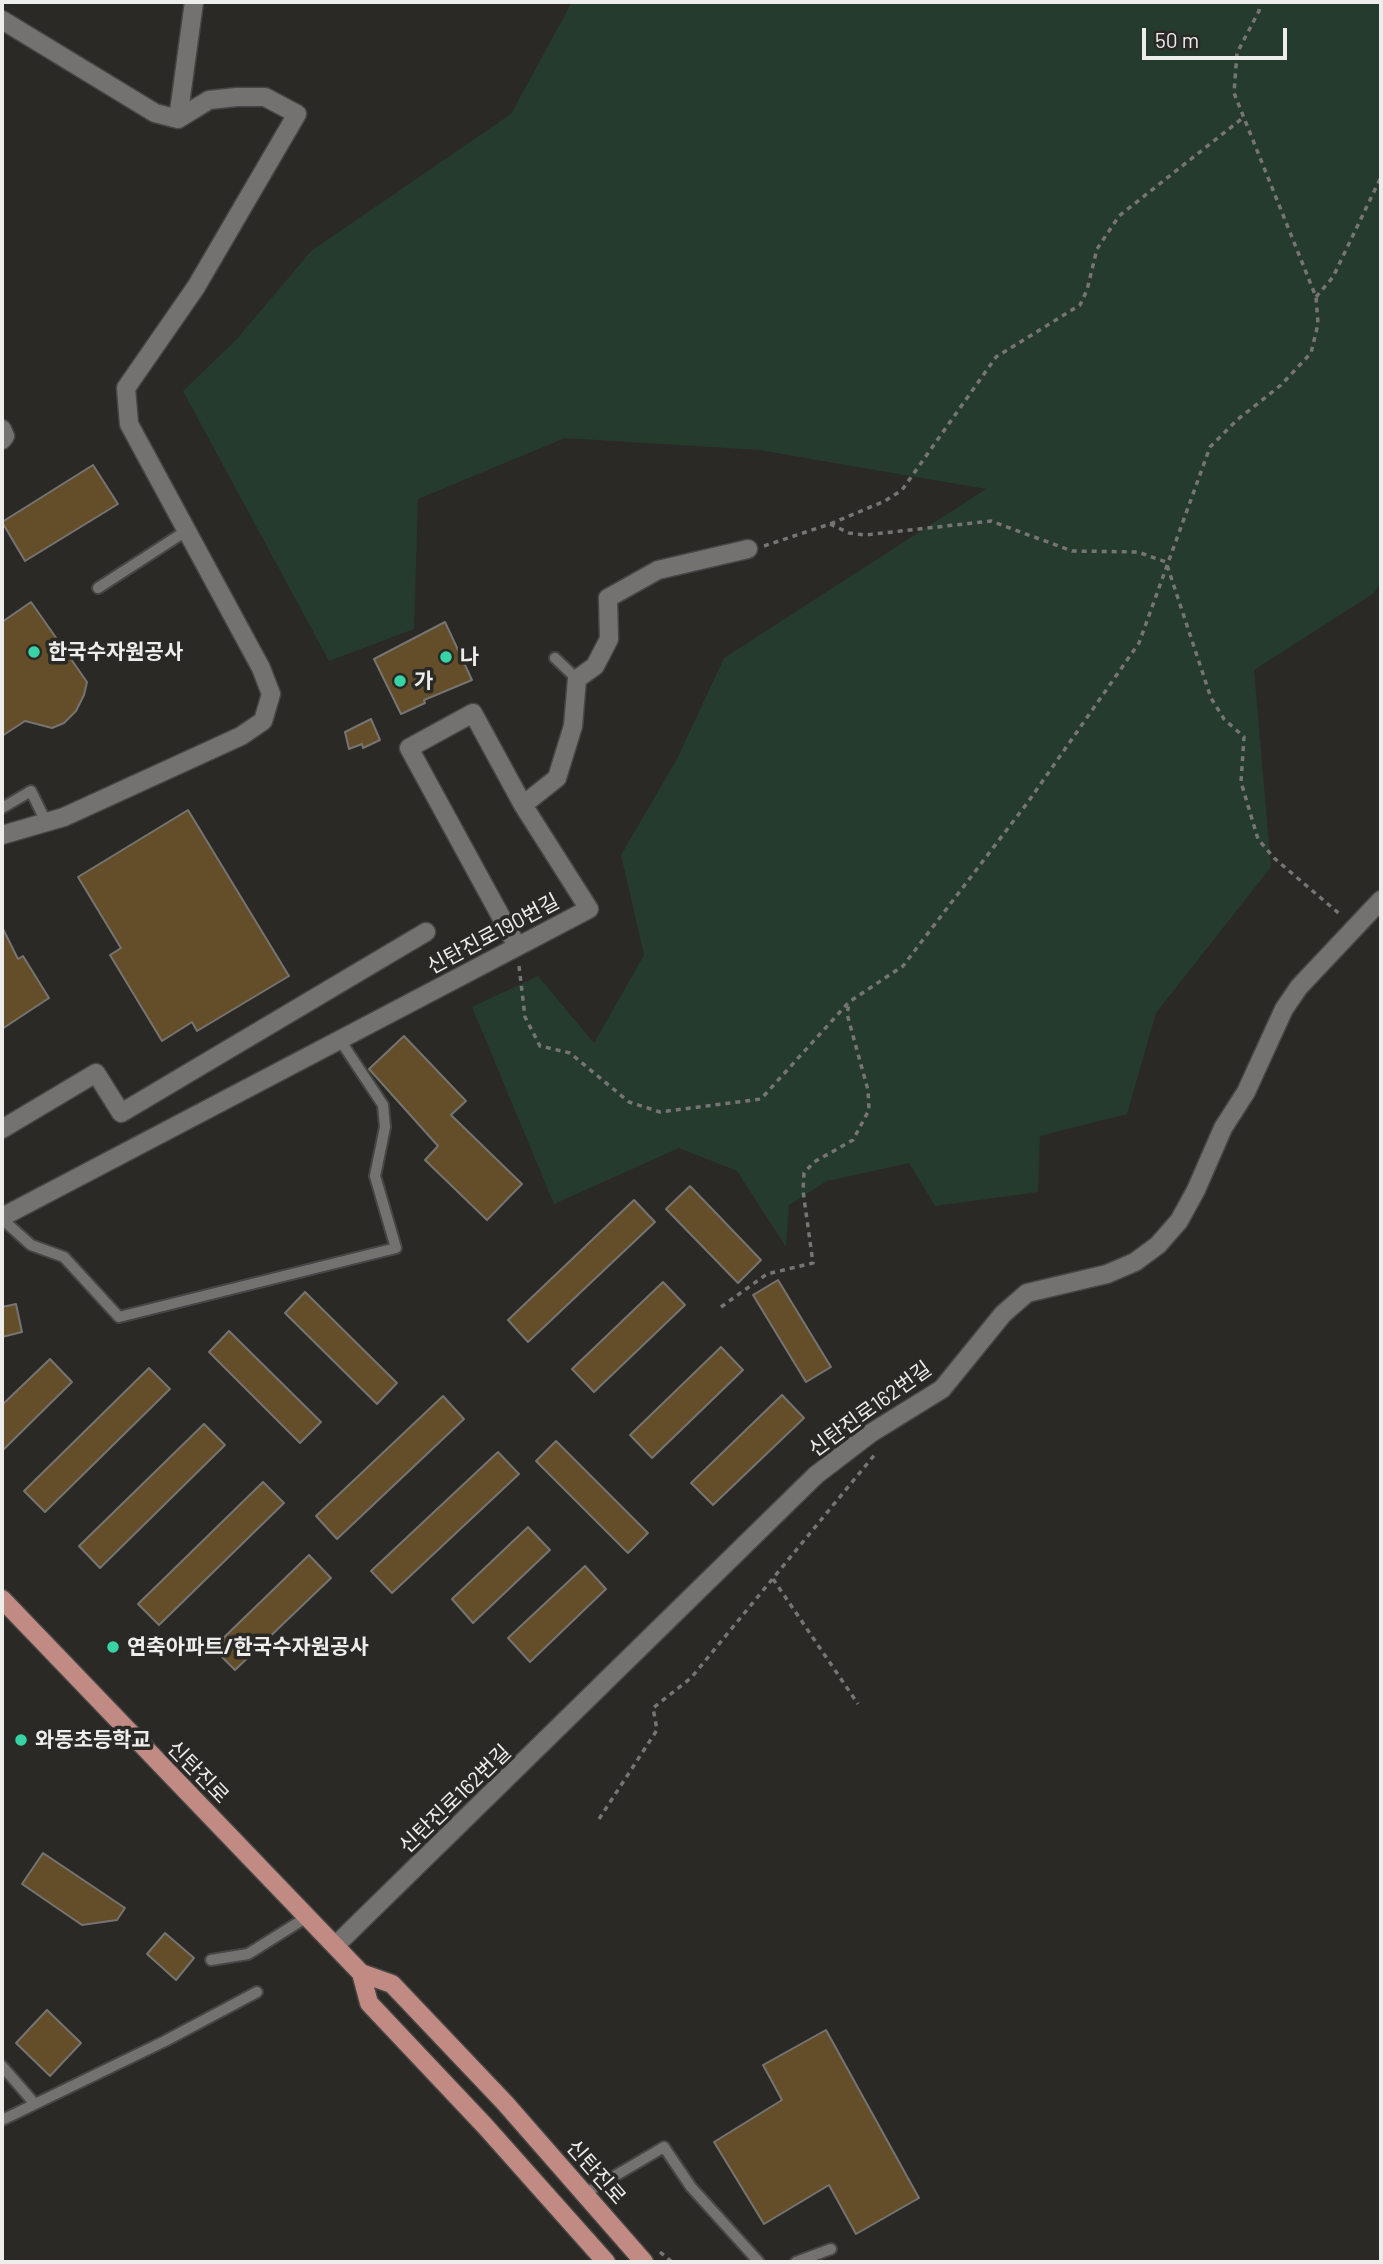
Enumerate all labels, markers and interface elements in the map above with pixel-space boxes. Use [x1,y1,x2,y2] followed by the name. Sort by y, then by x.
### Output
[1145,14,1290,58] scale bar
[1155,27,1199,52] text: 50 m
[48,639,183,665] place label: 한국수자원공사
[26,644,42,660] marker: 한국수자원공사
[460,644,479,670] place label: 나
[438,649,454,665] marker: 나
[414,668,433,694] place label: 가
[392,673,408,689] marker: 가
[423,889,563,979] street label: 신탄진로190번길
[804,1356,936,1462] street label: 신탄진로162번길
[127,1634,369,1660] place label: 연축아파트/한국수자원공사
[105,1639,121,1655] marker: 연축아파트/한국수자원공사
[35,1727,151,1753] place label: 와동초등학교
[13,1732,29,1748] marker: 와동초등학교
[162,1735,234,1809] street label: 신탄진로
[394,1739,516,1859] street label: 신탄진로162번길
[561,2135,631,2209] street label: 신탄진로

